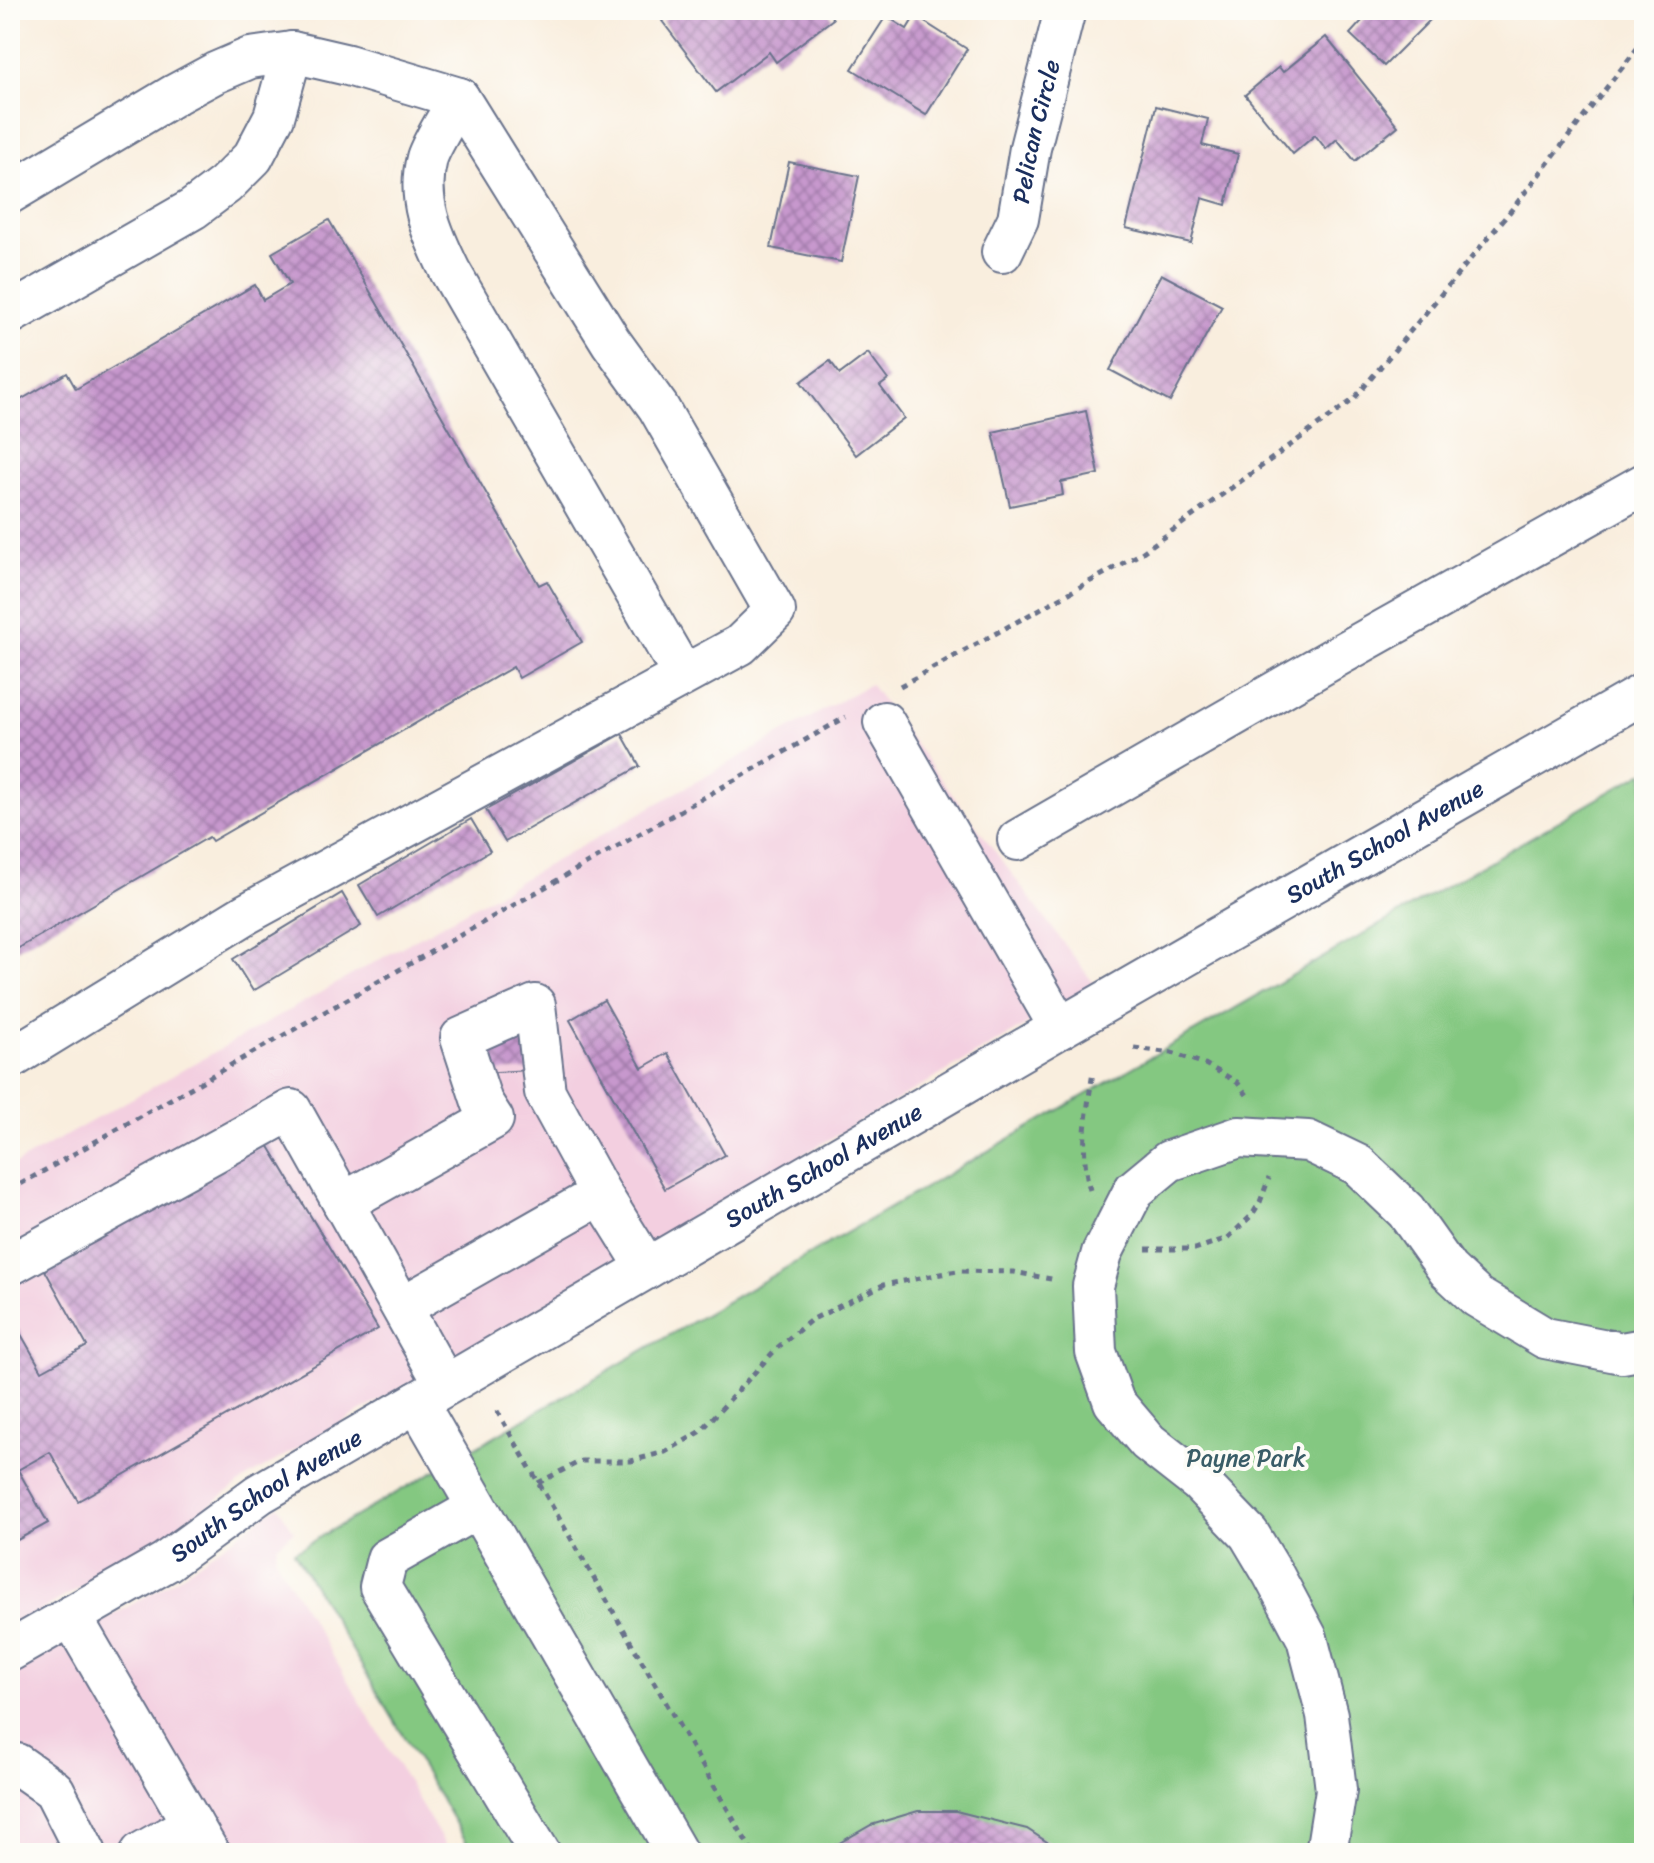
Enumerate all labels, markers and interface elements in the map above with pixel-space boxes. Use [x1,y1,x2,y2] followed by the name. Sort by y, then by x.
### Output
[1000,55,1073,207] street label: Pelican Circle
[1278,768,1492,915] street label: South School Avenue
[717,1091,931,1240] street label: South School Avenue
[161,1417,371,1574] street label: South School Avenue
[1186,1437,1306,1479] park label: Payne Park

